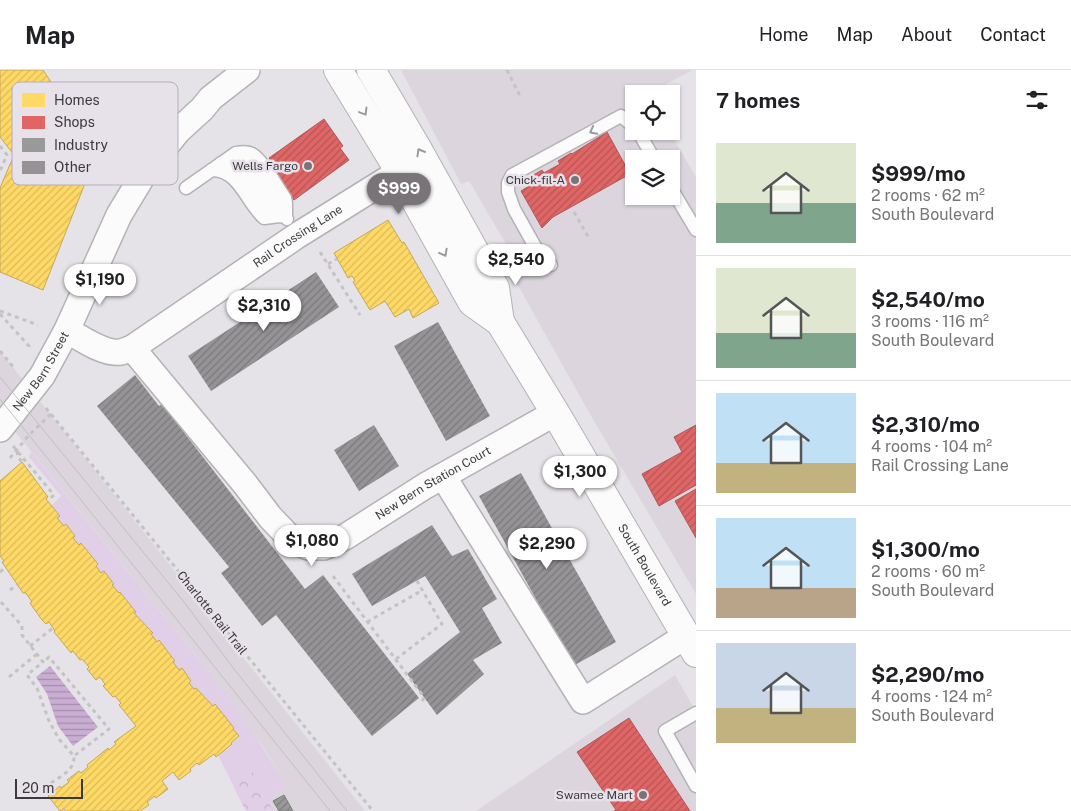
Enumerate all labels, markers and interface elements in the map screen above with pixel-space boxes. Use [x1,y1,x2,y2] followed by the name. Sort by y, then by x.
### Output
[25,21,75,49] text: Map
[759,24,809,45] text: Home
[837,24,873,45] text: Map
[901,24,952,45] text: About
[980,24,1046,45] text: Contact
[12,82,178,185] legend
[625,85,680,205] map controls
[625,85,680,140] button: locate
[1023,86,1051,114] icon: filters
[716,88,800,113] text: 7 homes
[54,92,100,108] text: Homes
[358,106,368,115] one-way arrow
[54,114,95,130] text: Shops
[589,125,598,135] one-way arrow
[54,137,109,153] text: Industry
[416,148,426,157] one-way arrow
[625,150,680,205] button: layers
[54,159,91,175] text: Other
[232,159,298,173] place label: Wells Fargo
[302,160,314,172] marker: Wells Fargo
[871,161,966,186] text: $999/mo
[756,163,816,223] icon: home
[369,172,429,215] pin: $999
[506,173,565,187] place label: Chick-fil-A
[569,174,581,186] marker: Chick-fil-A
[378,179,420,198] text: $999
[871,186,985,205] text: 2 rooms · 62 m²
[251,202,345,270] street label: Rail Crossing Lane
[871,205,994,224] text: South Boulevard
[475,244,557,286] pin: $2,540
[438,247,448,256] one-way arrow
[487,250,545,269] text: $2,540
[59,264,141,306] pin: $1,190
[75,270,125,289] text: $1,190
[871,287,985,312] text: $2,540/mo
[756,288,816,348] icon: home
[223,290,305,332] pin: $2,310
[237,296,291,315] text: $2,310
[871,312,989,331] text: 3 rooms · 116 m²
[10,329,72,414] street label: New Bern Street
[871,331,994,350] text: South Boulevard
[871,412,980,437] text: $2,310/mo
[756,413,816,473] icon: home
[871,437,992,456] text: 4 rooms · 104 m²
[373,443,494,523] street label: New Bern Station Court
[539,456,621,498] pin: $1,300
[871,456,1009,475] text: Rail Crossing Lane
[553,462,607,481] text: $1,300
[615,521,674,608] street label: South Boulevard
[271,524,353,567] pin: $1,080
[506,528,588,570] pin: $2,290
[285,531,339,550] text: $1,080
[519,534,575,553] text: $2,290
[871,537,980,562] text: $1,300/mo
[756,538,816,598] icon: home
[871,562,985,581] text: 2 rooms · 60 m²
[174,568,250,658] street label: Charlotte Rail Trail
[871,581,994,600] text: South Boulevard
[871,662,984,687] text: $2,290/mo
[756,663,816,723] icon: home
[871,687,992,706] text: 4 rooms · 124 m²
[871,706,994,725] text: South Boulevard
[15,776,82,799] scale bar
[22,780,54,796] text: 20 m
[556,788,633,802] place label: Swamee Mart
[637,789,649,801] marker: Swamee Mart

